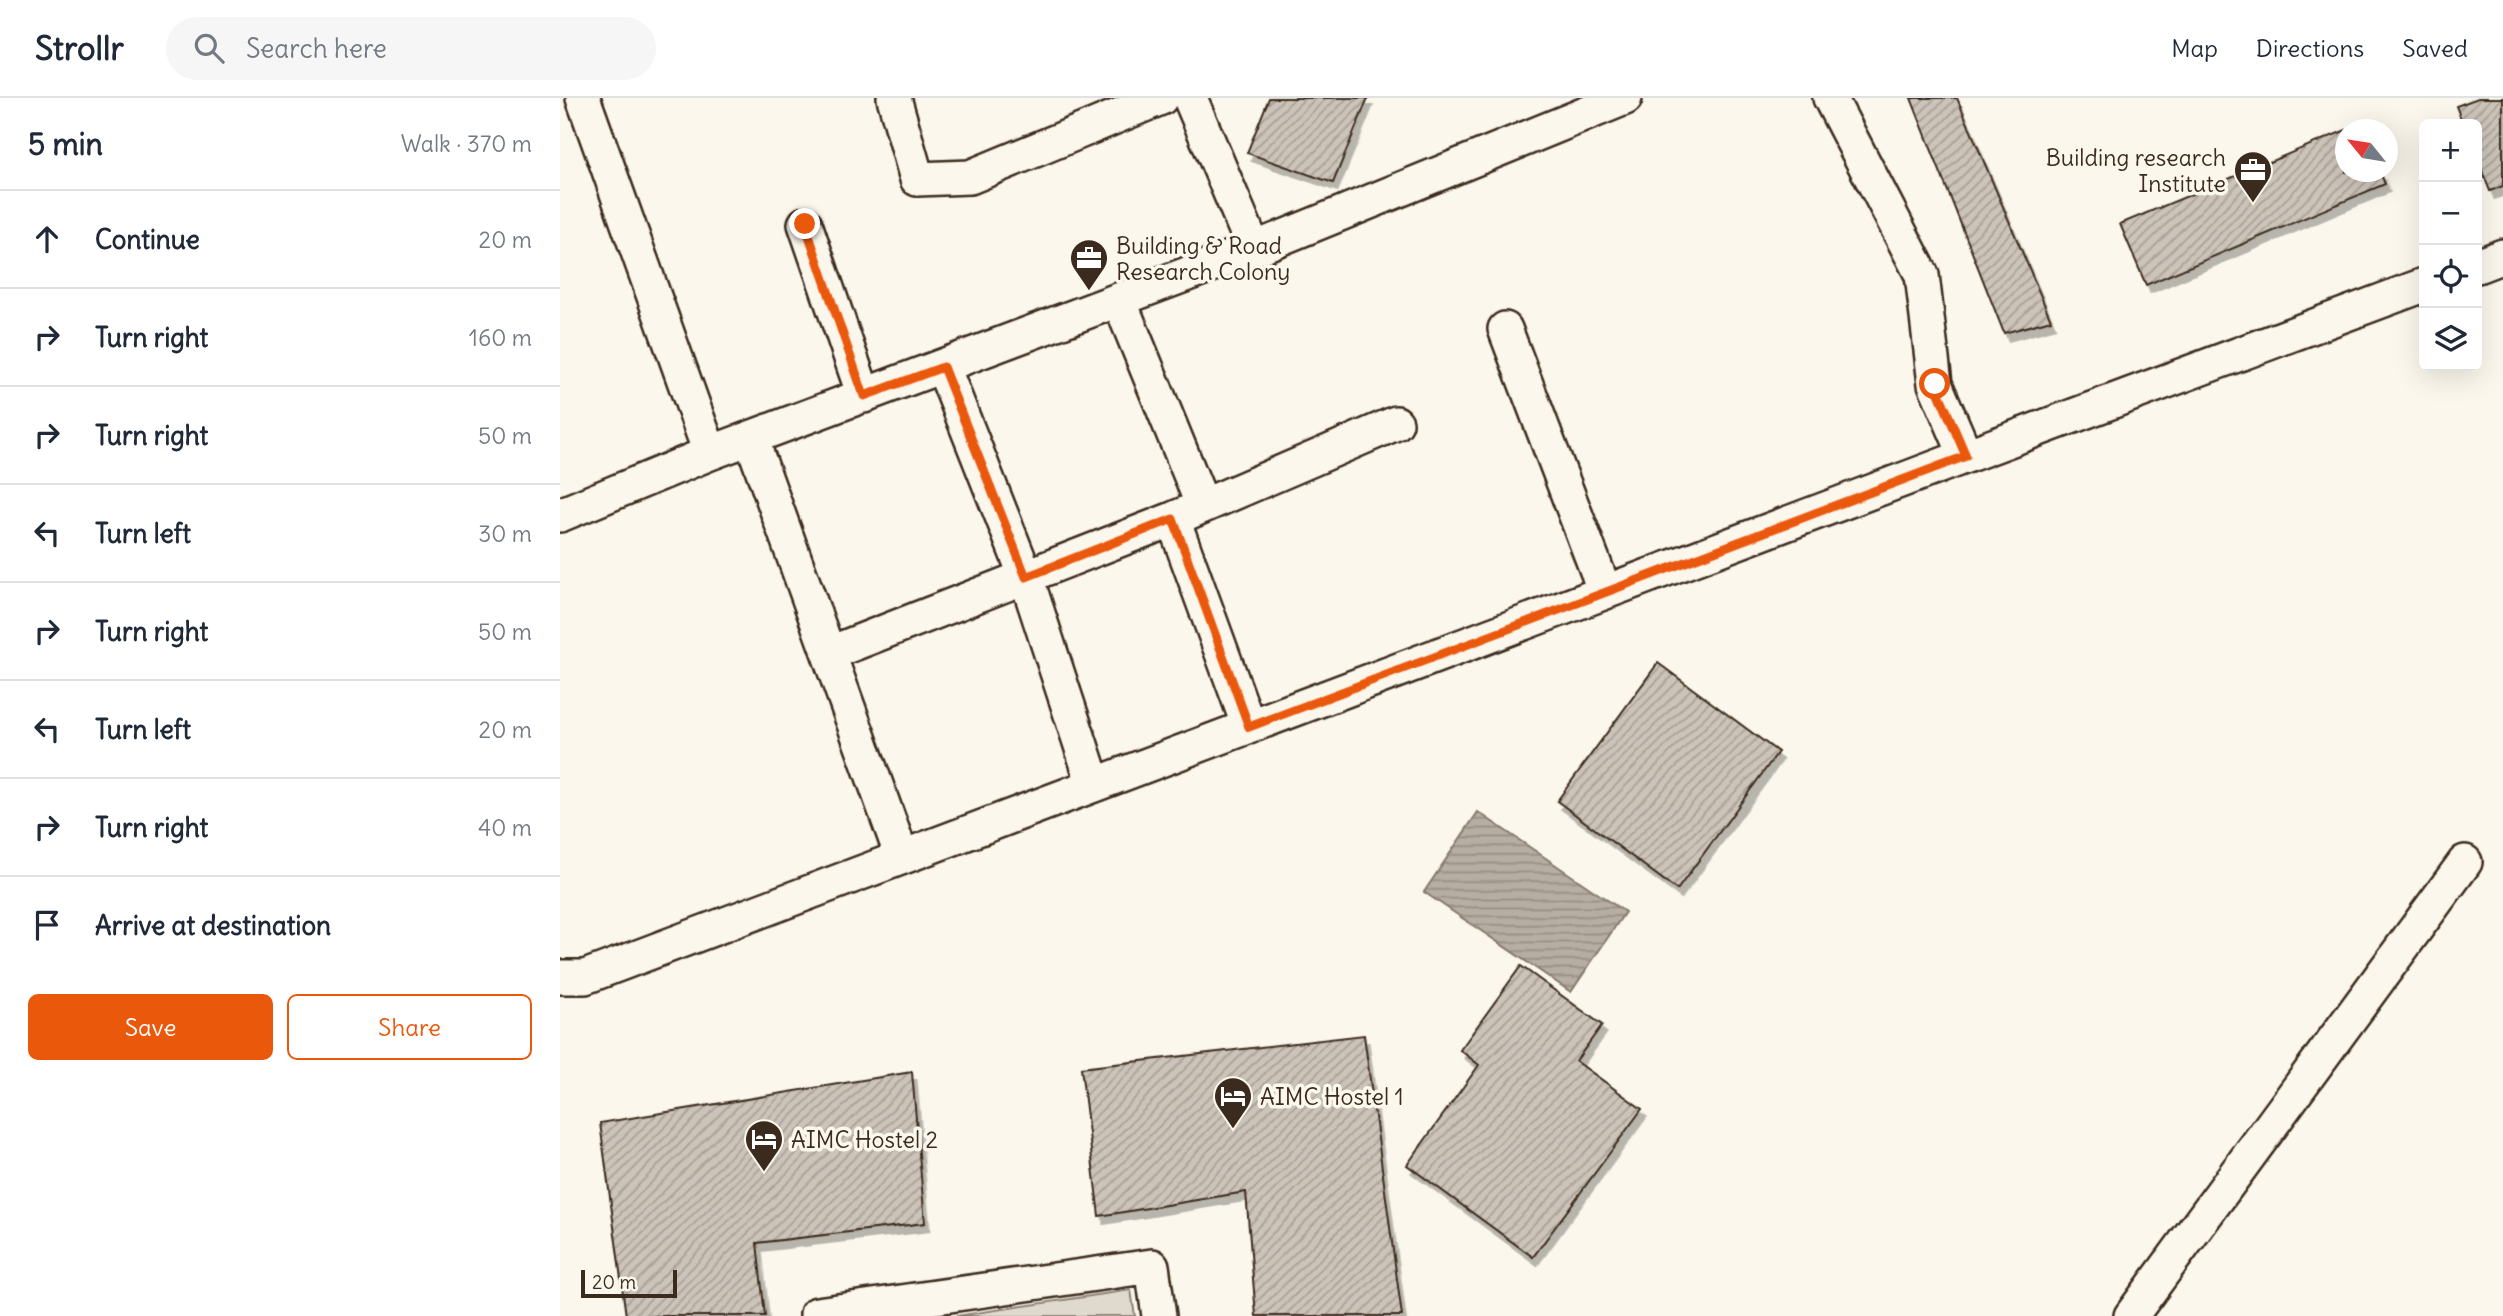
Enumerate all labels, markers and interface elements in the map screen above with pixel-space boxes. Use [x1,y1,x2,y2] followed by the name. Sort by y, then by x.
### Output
[166,17,656,80] search box
[35,27,124,69] text: Strollr
[190,29,228,67] icon: search
[246,32,387,65] text: Search here
[2171,33,2218,63] text: Map
[2256,33,2364,63] text: Directions
[2402,33,2468,63] text: Saved
[2335,119,2398,182] north arrow
[2419,119,2482,371] map controls
[2419,119,2482,182] button: +
[28,125,103,163] text: 5 min
[401,129,532,158] text: Walk · 370 m
[2046,143,2226,198] place label: Building research Institute
[2232,149,2274,204] office icon: Building research Institute
[2419,182,2482,245] button: −
[789,208,820,239] route end
[28,220,66,258] icon: ahead
[95,223,200,256] text: Continue
[479,225,532,254] text: 20 m
[1116,231,1290,286] place label: Building & Road Research Colony
[1068,237,1110,292] office icon: Building & Road Research Colony
[2419,245,2482,308] button: locate
[2419,308,2482,371] button: layers
[28,318,66,356] icon: right
[95,321,208,354] text: Turn right
[469,323,532,352] text: 160 m
[1919,368,1950,399] route start
[28,416,66,454] icon: right
[95,419,208,452] text: Turn right
[478,421,532,450] text: 50 m
[28,514,66,552] icon: left
[95,517,191,550] text: Turn left
[478,519,532,548] text: 30 m
[28,612,66,650] icon: right
[95,615,208,648] text: Turn right
[478,617,532,646] text: 50 m
[28,710,66,748] icon: left
[95,713,191,746] text: Turn left
[479,715,532,744] text: 20 m
[28,808,66,846] icon: right
[95,811,208,844] text: Turn right
[478,813,532,842] text: 40 m
[28,906,66,944] icon: arrive
[95,909,331,942] text: Arrive at destination
[28,994,273,1060] button: Save
[287,994,532,1060] button: Share
[1212,1075,1254,1130] hotel icon: AIMC Hostel 1
[1260,1082,1404,1111] place label: AIMC Hostel 1
[743,1118,785,1173] hotel icon: AIMC Hostel 2
[791,1125,938,1154] place label: AIMC Hostel 2
[581,1267,677,1299] scale bar
[592,1270,636,1294] text: 20 m

